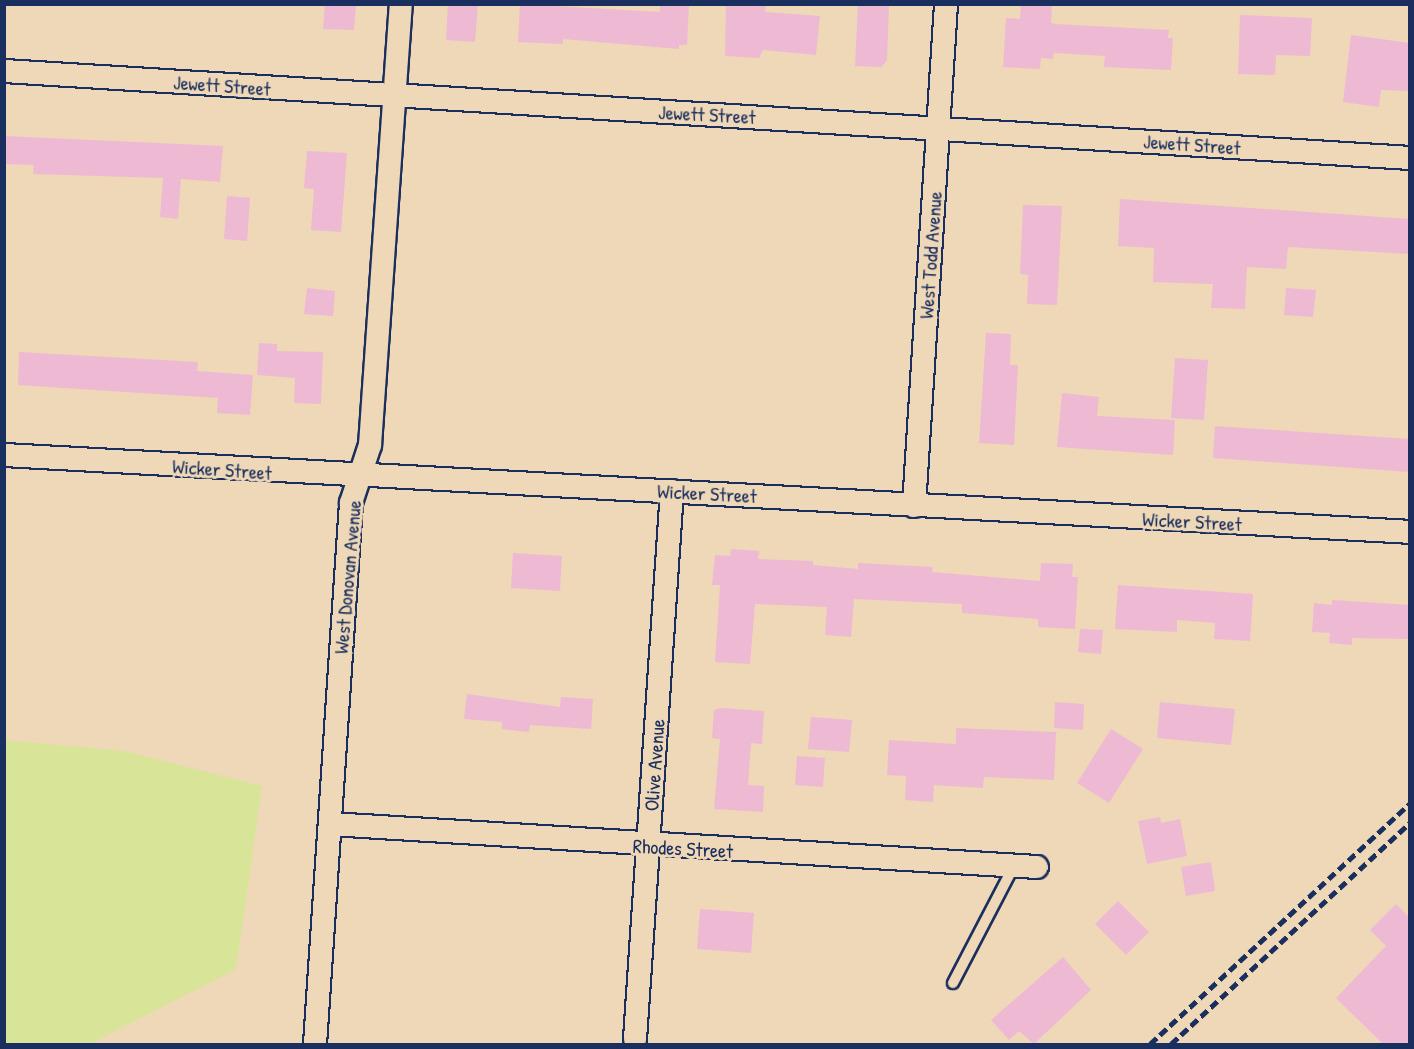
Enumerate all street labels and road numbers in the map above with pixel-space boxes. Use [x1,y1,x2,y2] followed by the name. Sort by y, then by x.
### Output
[173,70,271,100] street label: Jewett Street
[658,99,756,129] street label: Jewett Street
[1143,129,1241,159] street label: Jewett Street
[914,190,946,320] street label: West Todd Avenue
[171,454,273,484] street label: Wicker Street
[657,478,757,508] street label: Wicker Street
[328,499,366,655] street label: West Donovan Avenue
[1142,506,1242,536] street label: Wicker Street
[639,718,669,812] street label: Olive Avenue
[632,833,734,863] street label: Rhodes Street

